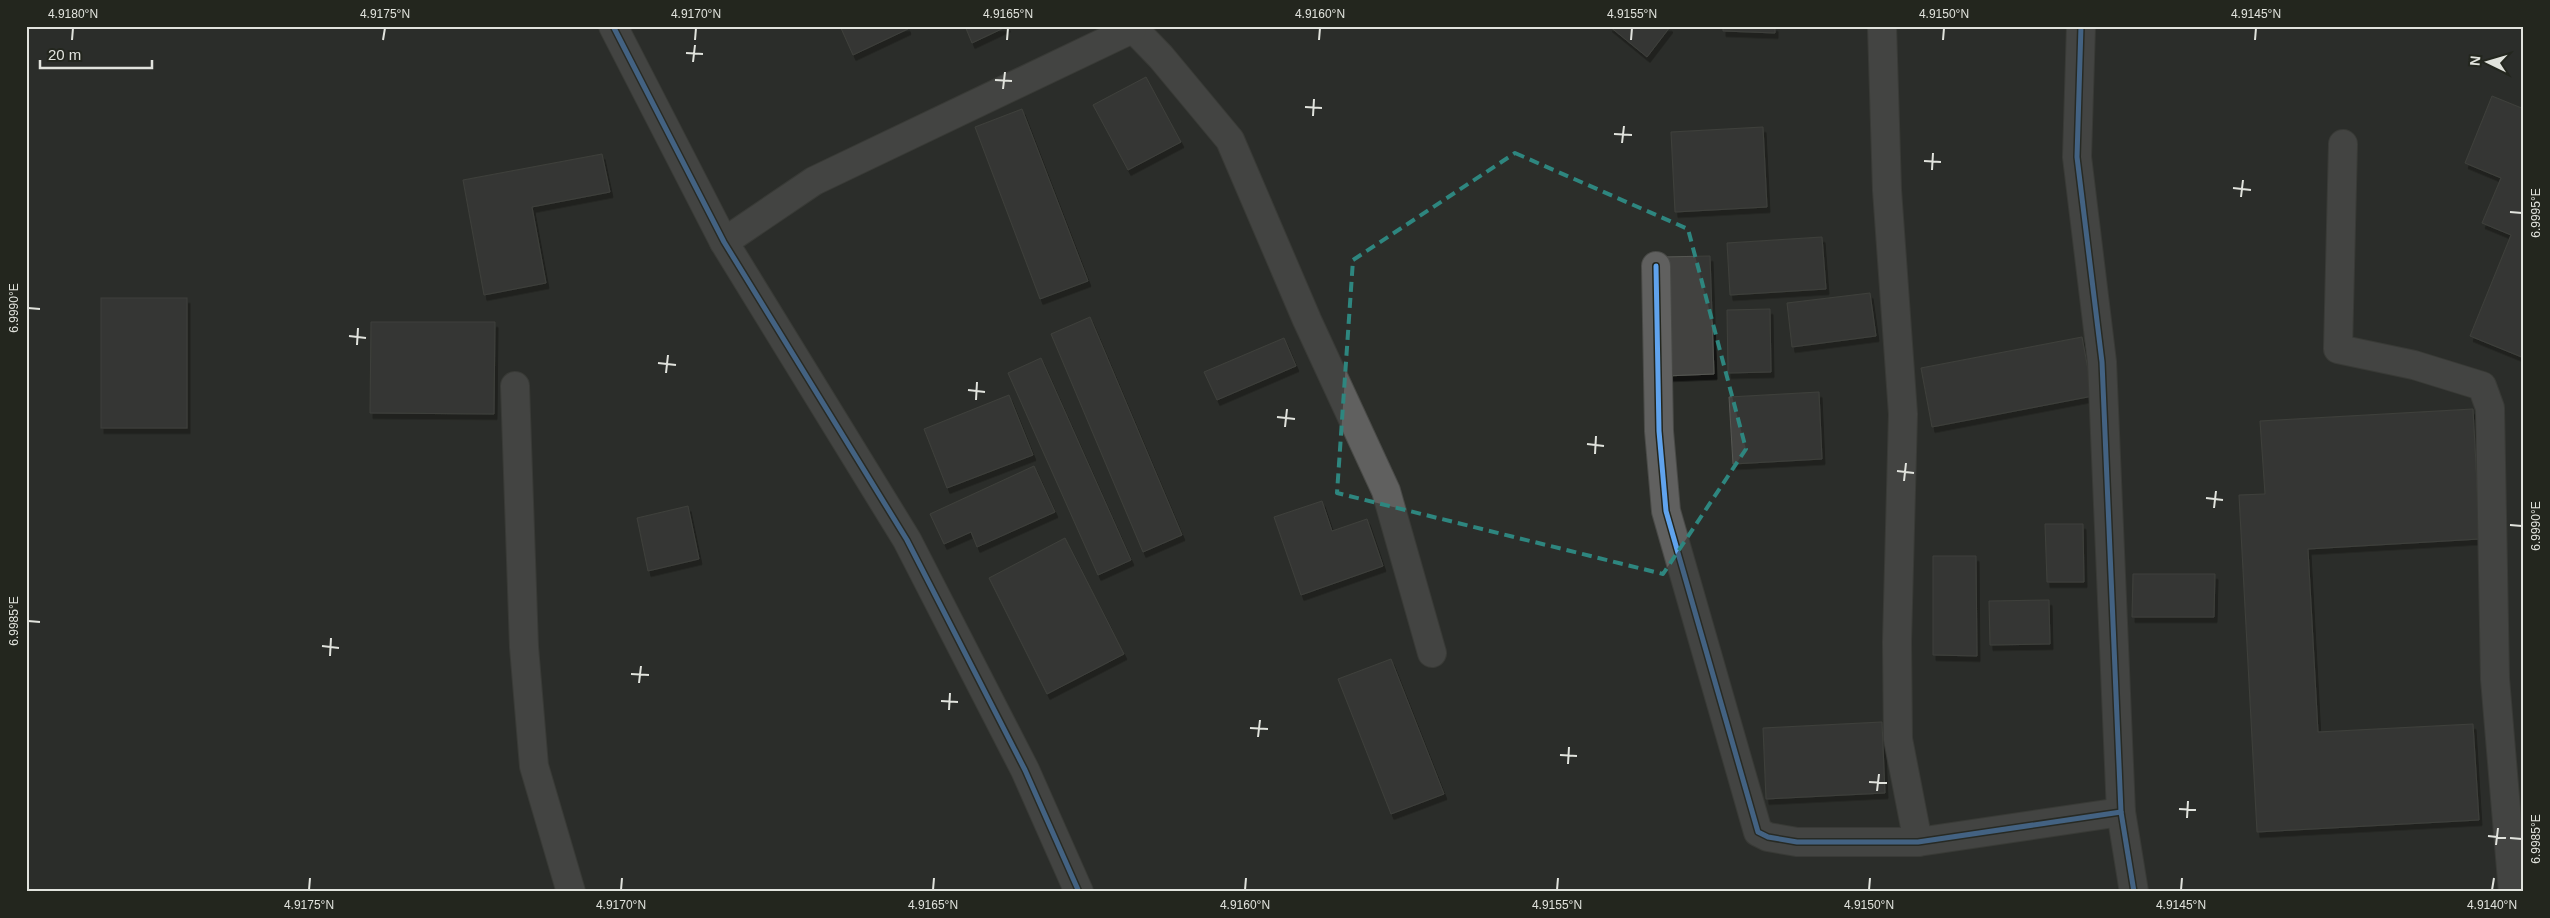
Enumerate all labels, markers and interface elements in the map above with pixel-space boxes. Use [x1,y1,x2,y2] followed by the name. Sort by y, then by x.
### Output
[48,7,98,21] text: 4.9180°N
[360,7,410,21] text: 4.9175°N
[671,7,721,21] text: 4.9170°N
[983,7,1033,21] text: 4.9165°N
[1295,7,1345,21] text: 4.9160°N
[1607,7,1657,21] text: 4.9155°N
[1919,7,1969,21] text: 4.9150°N
[2231,7,2281,21] text: 4.9145°N
[40,38,152,70] scale bar
[2462,38,2512,88] north arrow
[48,46,81,63] text: 20 m
[2467,55,2483,67] text: N
[2529,188,2543,238] text: 6.9995°E
[7,283,21,333] text: 6.9990°E
[2529,501,2543,551] text: 6.9990°E
[7,596,21,646] text: 6.9985°E
[2529,814,2543,864] text: 6.9985°E
[284,898,334,912] text: 4.9175°N
[596,898,646,912] text: 4.9170°N
[908,898,958,912] text: 4.9165°N
[1220,898,1270,912] text: 4.9160°N
[1532,898,1582,912] text: 4.9155°N
[1844,898,1894,912] text: 4.9150°N
[2156,898,2206,912] text: 4.9145°N
[2467,898,2517,912] text: 4.9140°N

